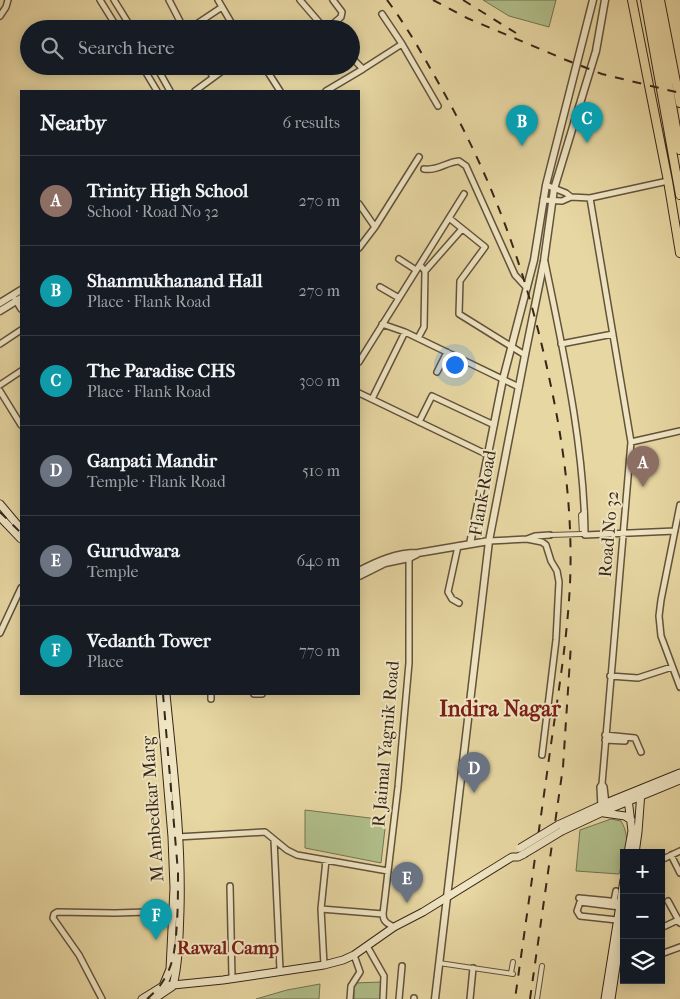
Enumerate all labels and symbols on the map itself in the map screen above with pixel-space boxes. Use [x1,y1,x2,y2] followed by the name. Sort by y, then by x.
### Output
[571,102,603,143] pin: C
[506,105,538,146] pin: B
[442,352,468,378] your location
[627,446,659,487] pin: A
[465,448,501,538] street label: Flank Road
[595,490,623,578] street label: Road No 32
[368,660,404,828] street label: R Jaimal Yagnik Road
[439,696,561,722] district label: Indira Nagar
[137,735,169,883] street label: M Ambedkar Marg
[458,752,490,793] pin: D
[391,862,423,903] pin: E
[140,899,172,940] pin: F
[177,937,279,959] district label: Rawal Camp

